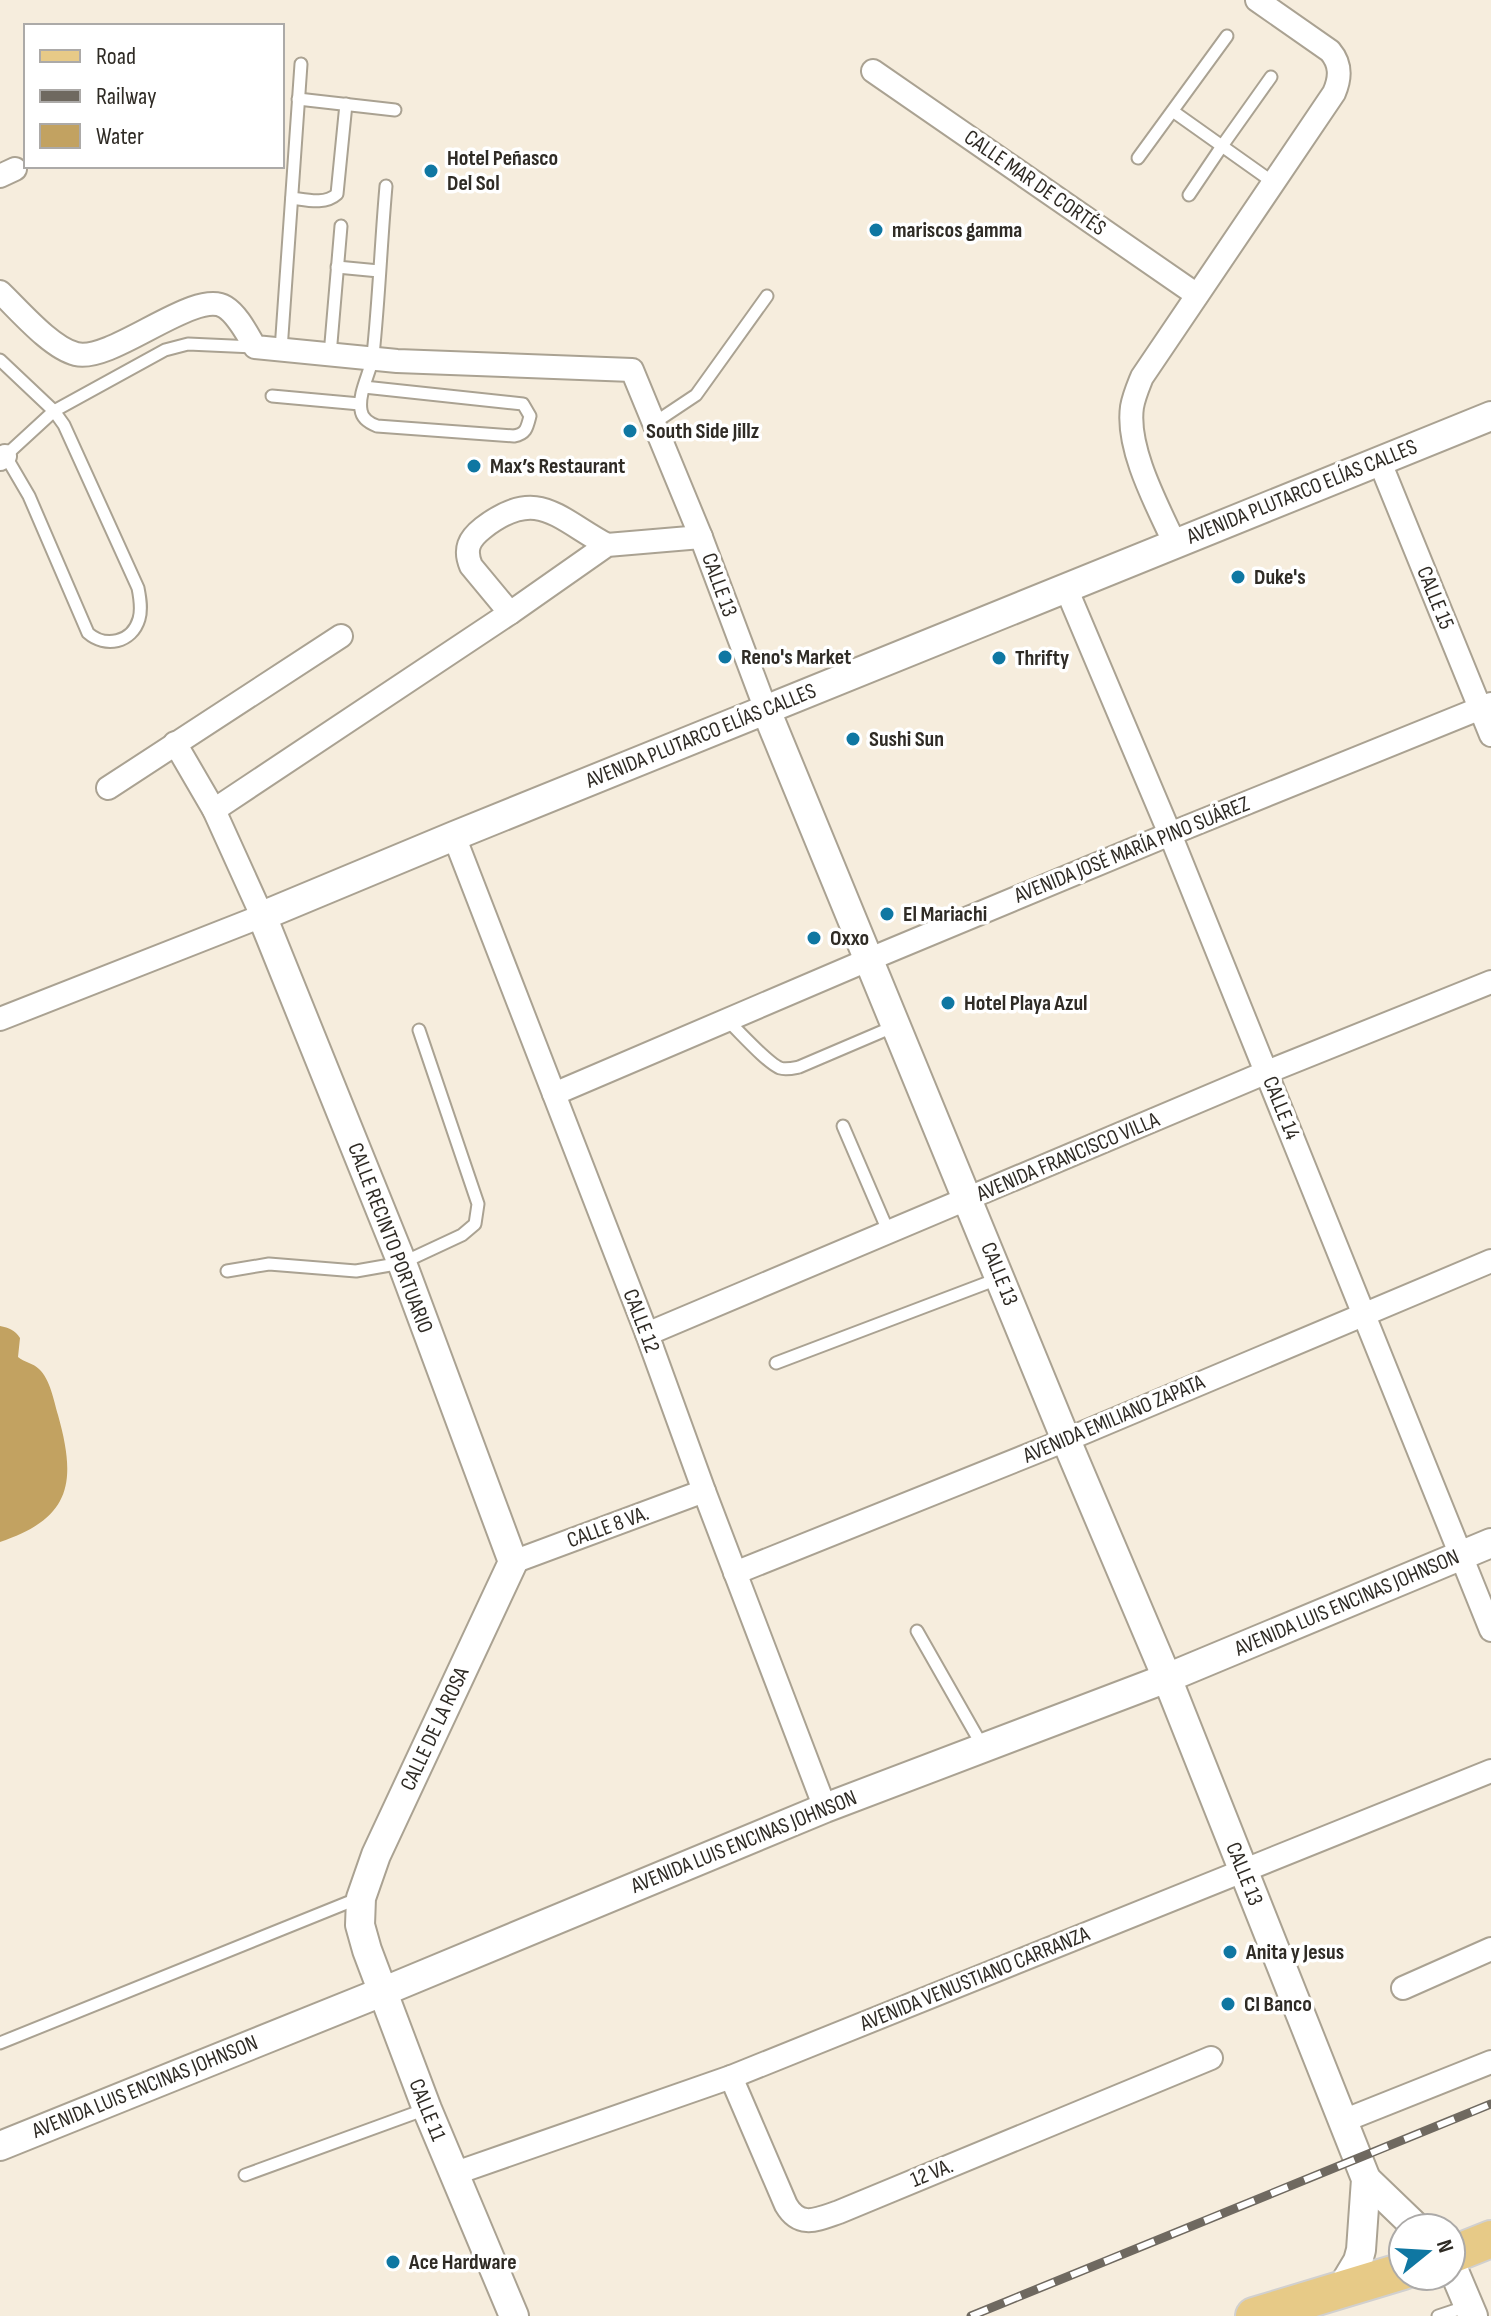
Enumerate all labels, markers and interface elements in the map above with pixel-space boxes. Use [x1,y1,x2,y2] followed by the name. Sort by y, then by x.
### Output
[24,24,284,168] legend
[96,42,136,71] text: Road
[96,82,156,111] text: Railway
[96,122,144,151] text: Water
[959,124,1111,242] street label: CALLE MAR DE CORTÉS
[447,145,558,197] place label: Hotel Peñasco Del Sol
[422,162,440,180] marker: Hotel Peñasco Del Sol
[892,217,1022,244] place label: mariscos gamma
[867,221,885,239] marker: mariscos gamma
[646,418,760,445] place label: South Side Jillz
[621,422,639,440] marker: South Side Jillz
[1182,433,1421,551] street label: AVENIDA PLUTARCO ELÍAS CALLES
[490,453,625,480] place label: Max’s Restaurant
[465,457,483,475] marker: Max’s Restaurant
[695,549,743,621] street label: CALLE 13
[1410,563,1460,634] street label: CALLE 15
[1254,564,1306,591] place label: Duke's
[1229,568,1247,586] marker: Duke's
[741,644,851,671] place label: Reno's Market
[1015,645,1069,672] place label: Thrifty
[716,648,734,666] marker: Reno's Market
[990,649,1008,667] marker: Thrifty
[581,677,820,795] street label: AVENIDA PLUTARCO ELÍAS CALLES
[869,726,944,753] place label: Sushi Sun
[844,730,862,748] marker: Sushi Sun
[1010,790,1254,910] street label: AVENIDA JOSÉ MARÍA PINO SUÁREZ
[903,901,987,928] place label: El Mariachi
[878,905,896,923] marker: El Mariachi
[830,925,869,952] place label: Oxxo
[805,929,823,947] marker: Oxxo
[964,990,1088,1017] place label: Hotel Playa Azul
[939,994,957,1012] marker: Hotel Playa Azul
[1256,1072,1306,1144] street label: CALLE 14
[972,1106,1164,1208] street label: AVENIDA FRANCISCO VILLA
[341,1139,439,1337] street label: CALLE RECINTO PORTUARIO
[974,1238,1024,1310] street label: CALLE 13
[617,1285,665,1357] street label: CALLE 12
[1018,1368,1209,1470] street label: AVENIDA EMILIANO ZAPATA
[563,1500,653,1554] street label: CALLE 8 VA.
[1230,1543,1463,1663] street label: AVENIDA LUIS ENCINAS JOHNSON
[395,1662,476,1795] street label: CALLE DE LA ROSA
[626,1784,861,1900] street label: AVENIDA LUIS ENCINAS JOHNSON
[1219,1838,1269,1910] street label: CALLE 13
[855,1920,1094,2038] street label: AVENIDA VENUSTIANO CARRANZA
[1245,1939,1344,1966] place label: Anita y Jesus
[1221,1943,1239,1961] marker: Anita y Jesus
[1244,1991,1312,2018] place label: CI Banco
[1219,1995,1237,2013] marker: CI Banco
[27,2029,262,2145] street label: AVENIDA LUIS ENCINAS JOHNSON
[402,2075,452,2145] street label: CALLE 11
[907,2152,957,2194] street label: 12 VA.
[1387,2212,1467,2292] north arrow
[1430,2237,1459,2256] text: N
[408,2249,517,2276] place label: Ace Hardware
[384,2253,402,2271] marker: Ace Hardware

